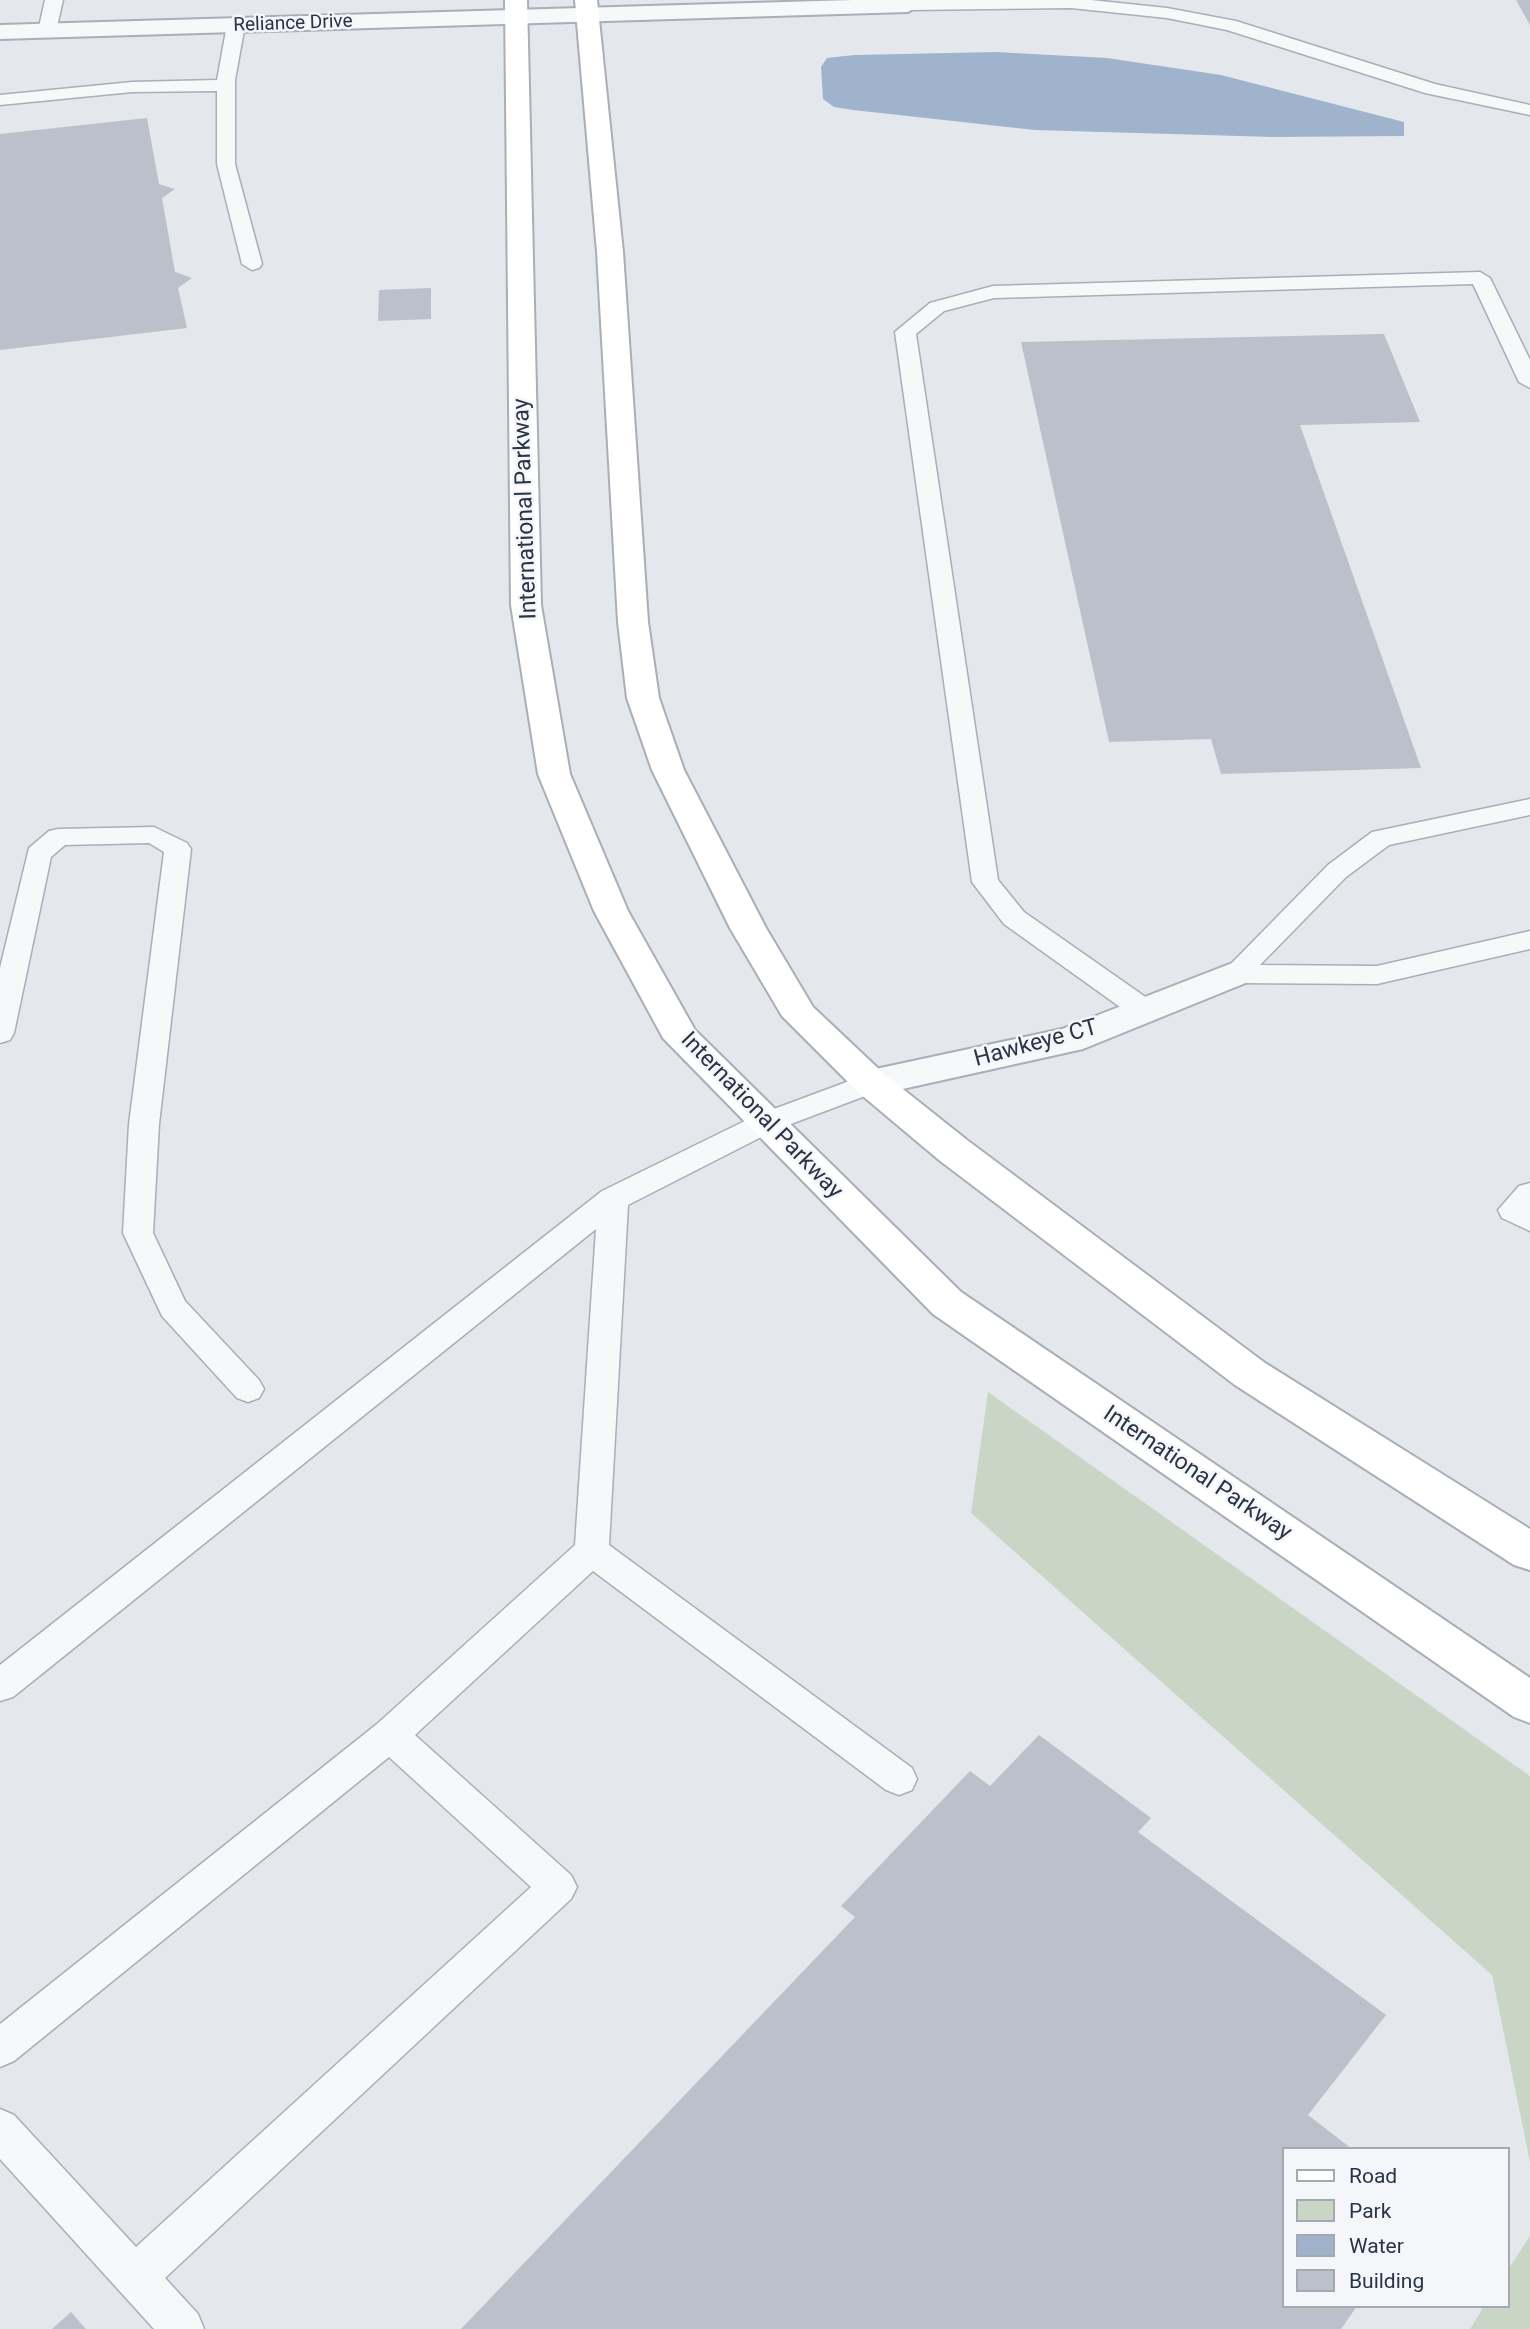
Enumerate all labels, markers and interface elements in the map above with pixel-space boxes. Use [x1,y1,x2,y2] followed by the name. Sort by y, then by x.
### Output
[233,11,353,37] street label: Reliance Drive
[508,398,544,620] street label: International Parkway
[971,1014,1101,1074] street label: Hawkeye CT
[674,1027,848,1205] street label: International Parkway
[1098,1401,1296,1547] street label: International Parkway
[1282,2147,1509,2308] legend
[1349,2164,1397,2188] text: Road
[1349,2199,1391,2223] text: Park
[1349,2234,1404,2258] text: Water
[1349,2269,1424,2293] text: Building

